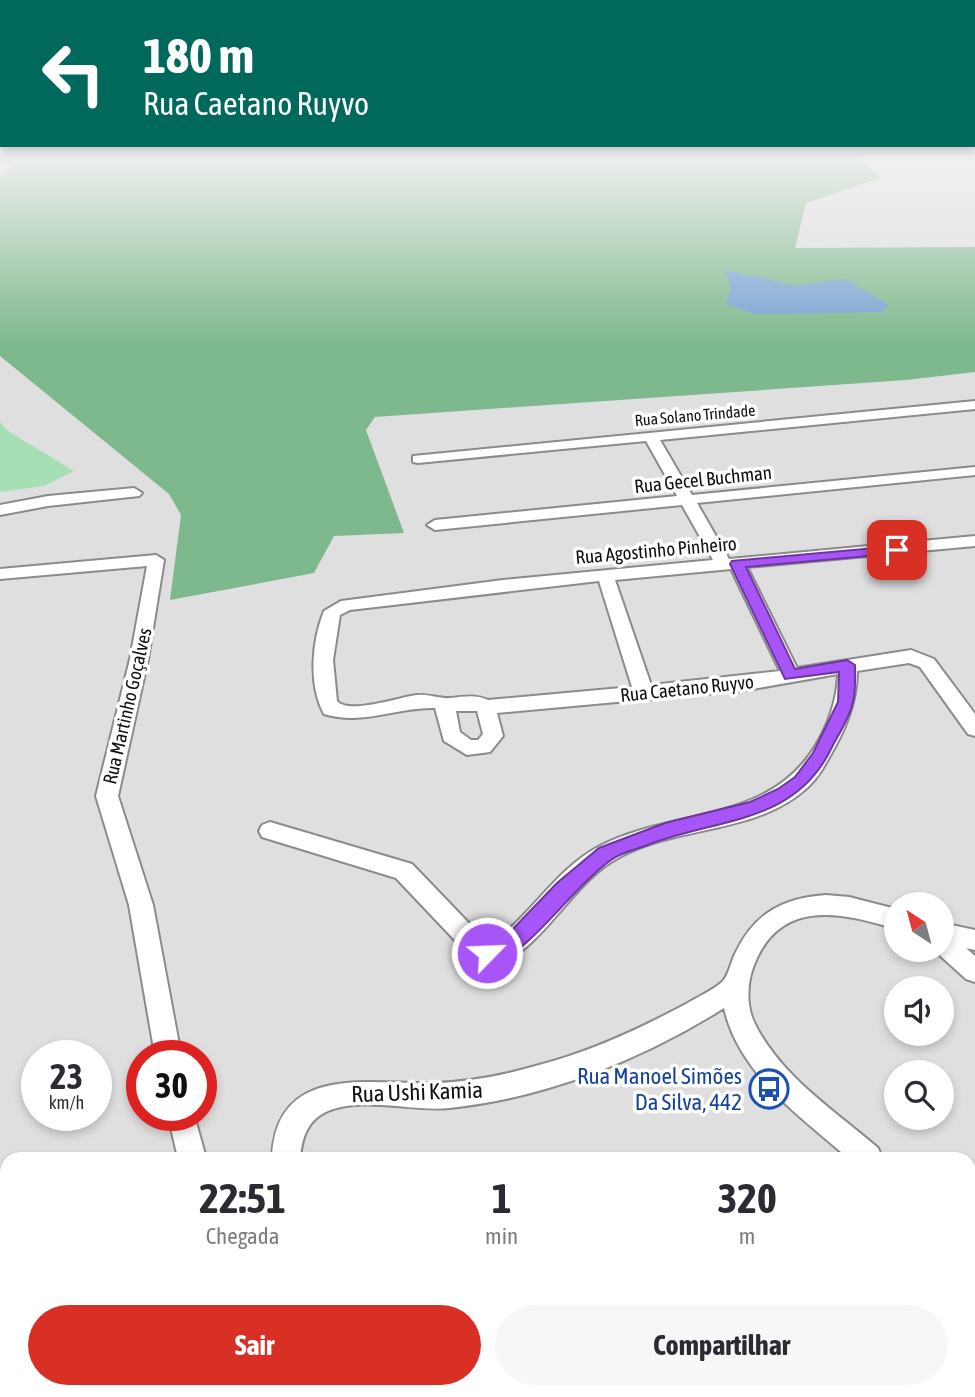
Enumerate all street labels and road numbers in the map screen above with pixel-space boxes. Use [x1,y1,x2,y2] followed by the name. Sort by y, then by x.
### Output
[634,401,756,429] street label: Rua Solano Trindade
[633,461,773,497] street label: Rua Gecel Buchman
[574,532,738,568] street label: Rua Agostinho Pinheiro
[98,626,156,786] street label: Rua Martinho Goçalves
[619,670,755,706] street label: Rua Caetano Ruyvo
[351,1077,483,1107] street label: Rua Ushi Kamia

